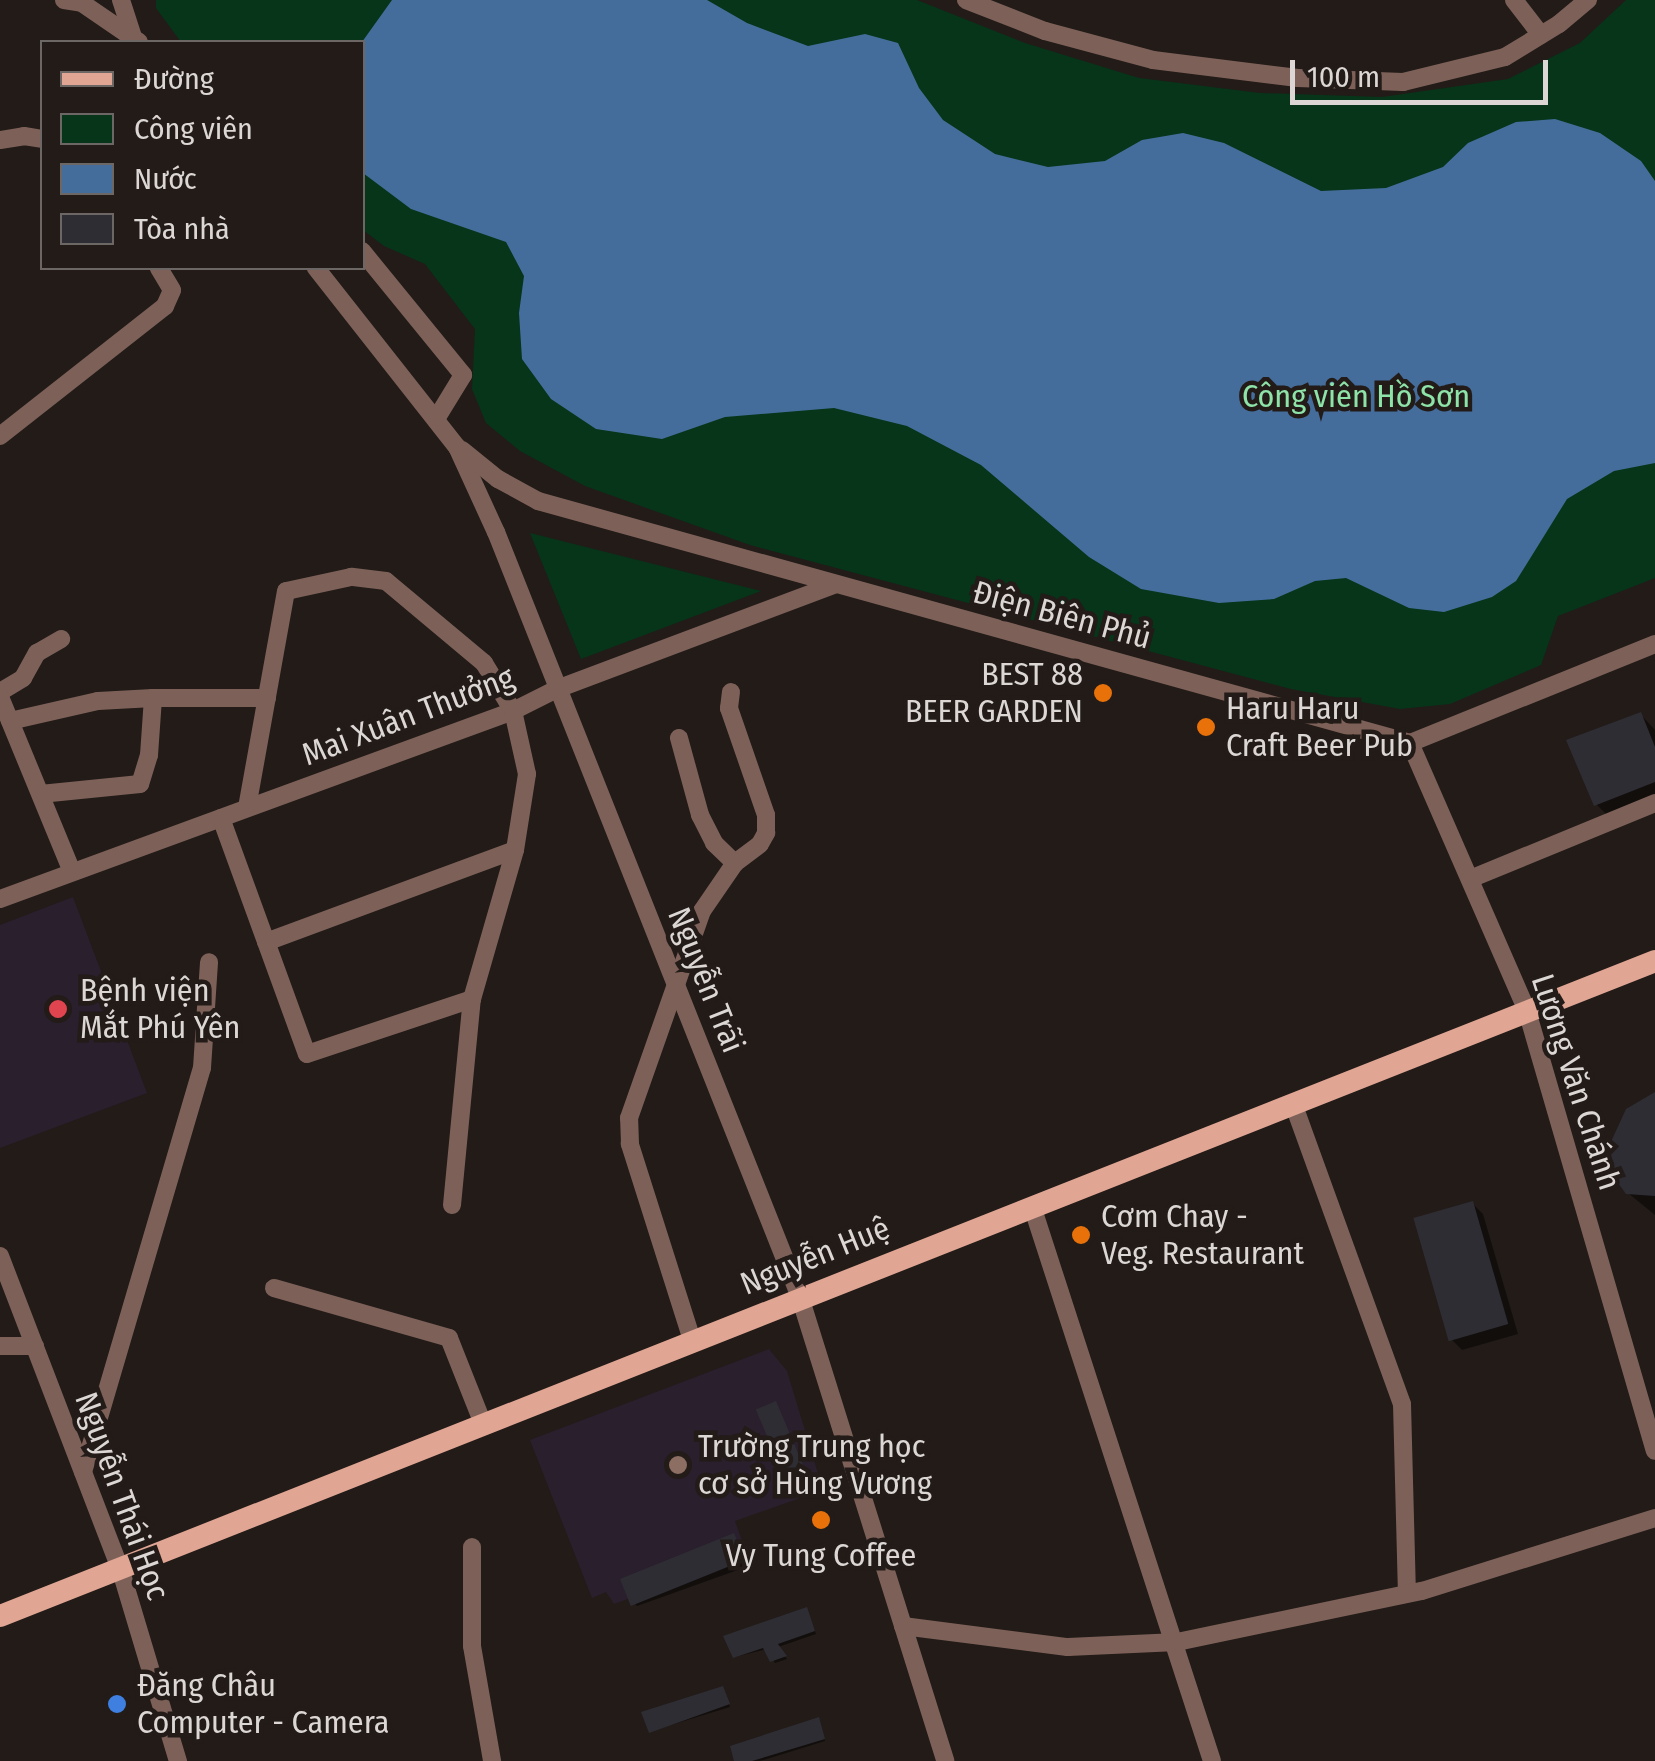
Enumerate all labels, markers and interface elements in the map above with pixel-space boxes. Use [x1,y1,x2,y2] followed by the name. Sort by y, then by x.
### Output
[40,40,365,270] legend
[1295,40,1552,102] scale bar
[1307,59,1380,95] text: 100 m
[134,61,214,97] text: Đường
[134,111,253,147] text: Công viên
[134,161,197,197] text: Nước
[134,211,230,247] text: Tòa nhà
[1242,377,1470,415] park label: Công viên Hồ Sơn
[969,573,1155,657] street label: Điện Biên Phủ
[905,656,1083,731] place label: BEST 88 BEER GARDEN
[297,658,519,774] street label: Mai Xuân Thưởng
[1092,682,1114,704] marker: BEST 88 BEER GARDEN
[1226,690,1413,765] place label: Haru Haru Craft Beer Pub
[1195,716,1217,738] marker: Haru Haru Craft Beer Pub
[660,902,752,1058] street label: Nguyễn Trãi
[1523,969,1629,1195] street label: Lương Văn Chánh
[80,972,240,1047] place label: Bệnh viện Mắt Phú Yên
[45,996,71,1022] marker: Bệnh viện Mắt Phú Yên
[1101,1198,1304,1273] place label: Cơm Chay - Veg. Restaurant
[735,1209,895,1303] street label: Nguyễn Huệ
[1070,1224,1092,1246] marker: Cơm Chay - Veg. Restaurant
[67,1387,177,1605] street label: Nguyễn Thái Học
[698,1428,932,1503] place label: Trường Trung học cơ sở Hùng Vương
[667,1454,689,1476] marker: Trường Trung học cơ sở Hùng Vương
[810,1509,832,1531] marker: Vy Tung Coffee
[726,1536,916,1574] place label: Vy Tung Coffee
[137,1667,390,1742] place label: Đăng Châu Computer - Camera
[106,1693,128,1715] marker: Đăng Châu Computer - Camera

